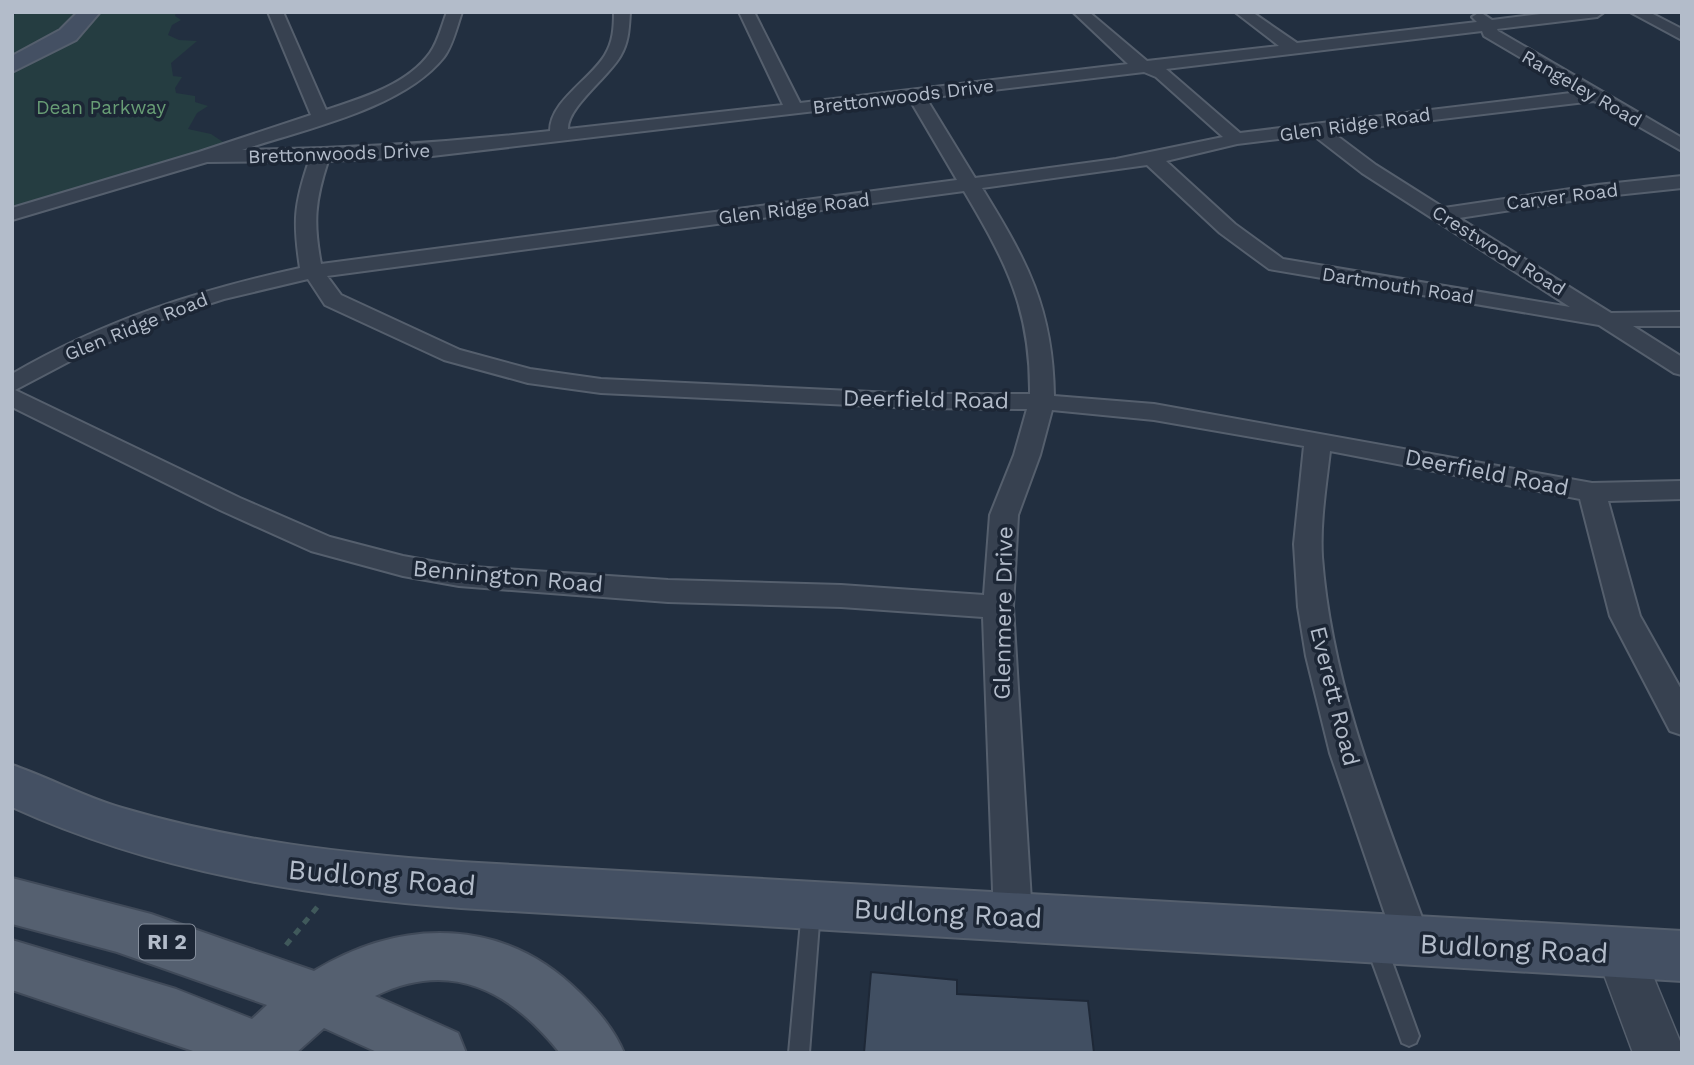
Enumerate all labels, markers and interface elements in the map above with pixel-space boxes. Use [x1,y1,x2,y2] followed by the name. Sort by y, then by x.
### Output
[1518,45,1646,132] street label: Rangeley Road
[811,74,995,119] street label: Brettonwoods Drive
[36,96,166,119] park label: Dean Parkway
[1278,103,1432,146] street label: Glen Ridge Road
[248,139,431,168] street label: Brettonwoods Drive
[1505,178,1619,215] street label: Carver Road
[717,188,871,229] street label: Glen Ridge Road
[1428,200,1570,301] street label: Crestwood Road
[1320,262,1475,309] street label: Dartmouth Road
[61,287,211,366] street label: Glen Ridge Road
[843,385,1009,414] street label: Deerfield Road
[1403,443,1571,502] street label: Deerfield Road
[988,526,1019,700] street label: Glenmere Drive
[412,555,604,598] street label: Bennington Road
[1304,624,1365,769] street label: Everett Road
[287,853,477,902] street label: Budlong Road
[853,892,1043,935] street label: Budlong Road
[139,925,195,960] road number: RI 2
[1419,927,1609,970] street label: Budlong Road

